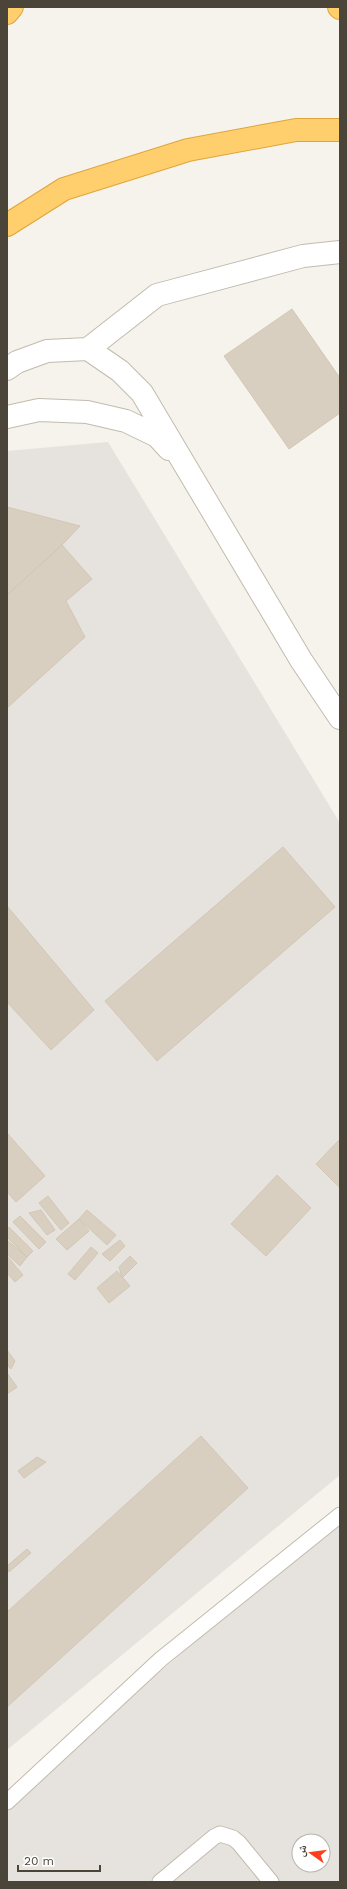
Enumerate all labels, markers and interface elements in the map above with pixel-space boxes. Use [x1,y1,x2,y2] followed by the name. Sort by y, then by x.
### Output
[291,1833,331,1873] north arrow
[294,1843,311,1858] text: ش
[18,1847,100,1873] scale bar
[24,1854,54,1868] text: 20 m

